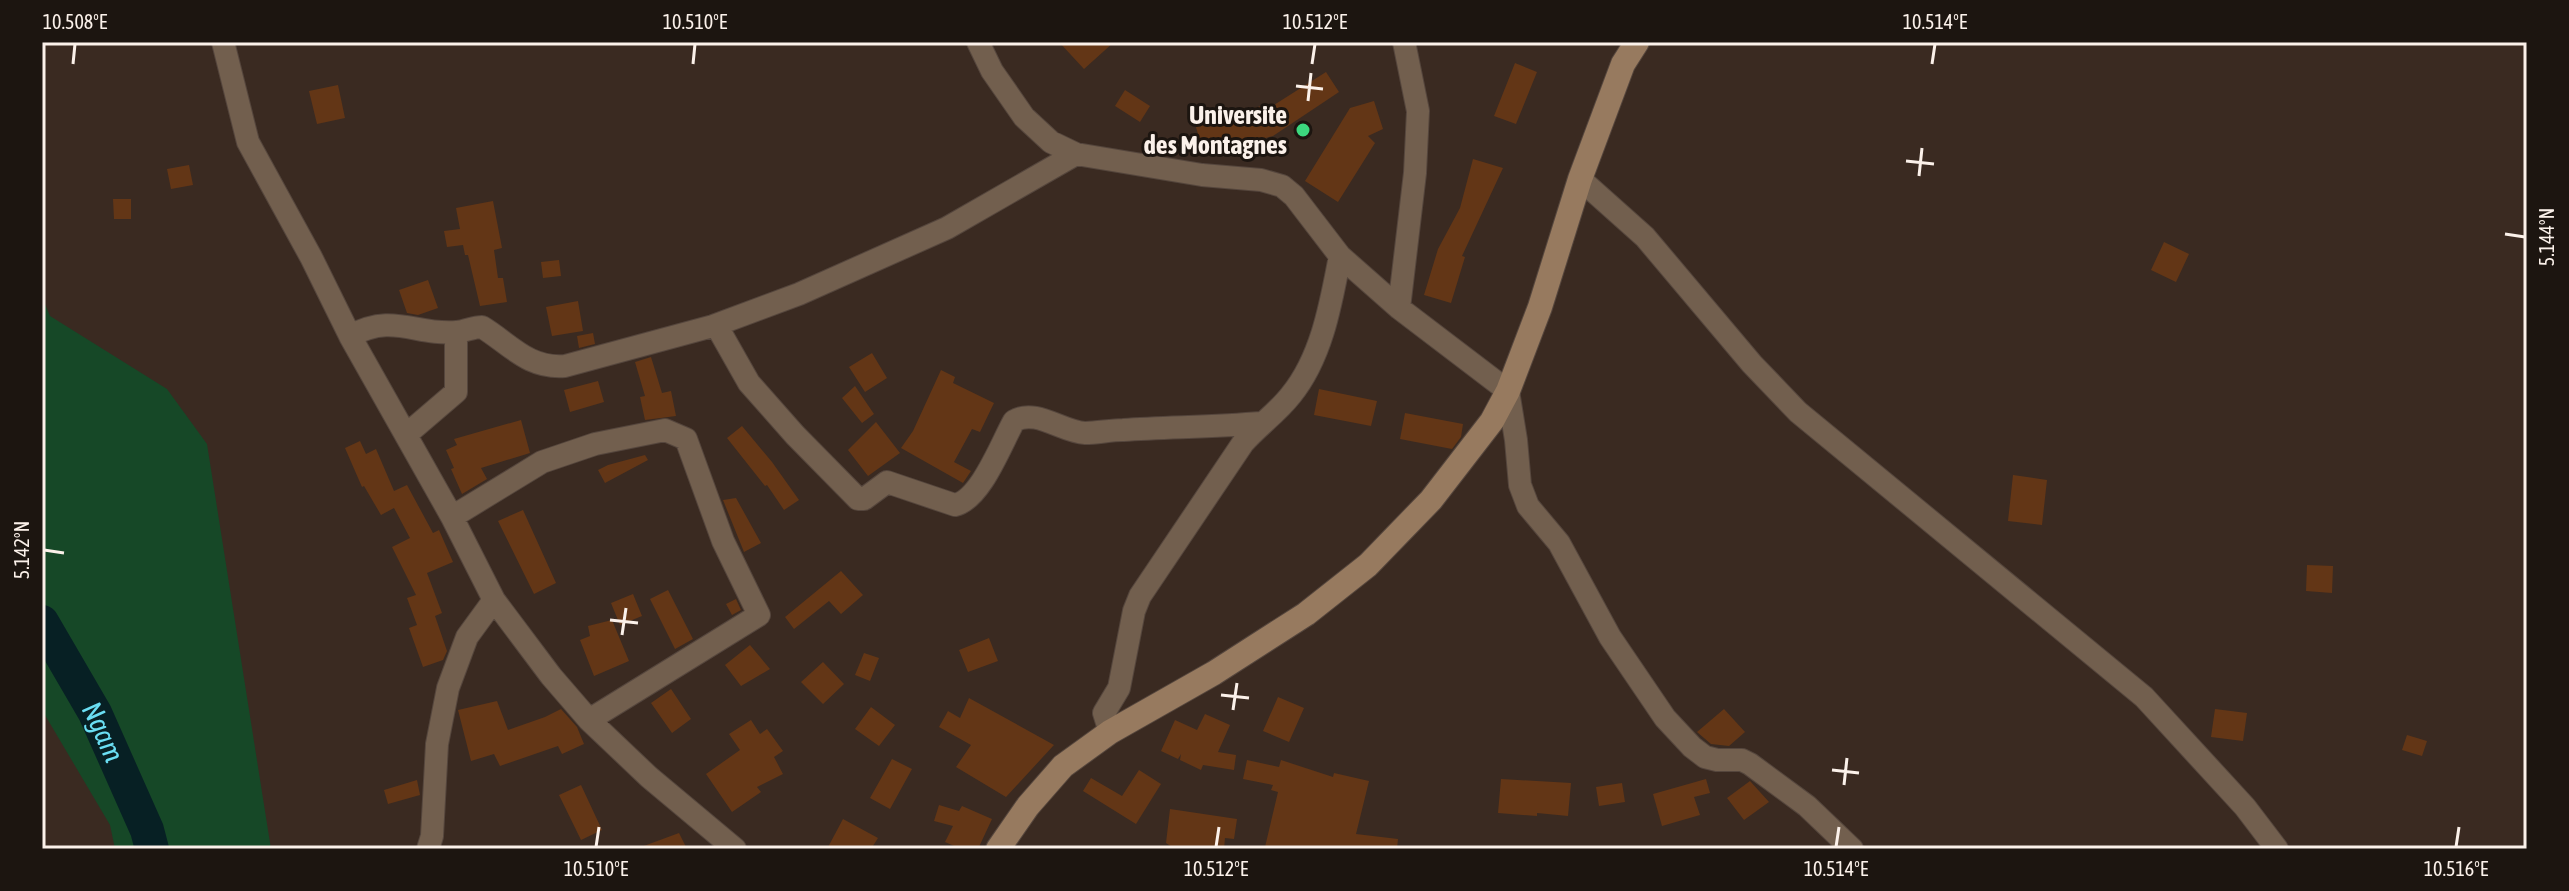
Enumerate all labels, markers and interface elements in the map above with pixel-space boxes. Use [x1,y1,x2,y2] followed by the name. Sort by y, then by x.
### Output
[43,10,108,33] text: 10.508°E
[663,10,728,33] text: 10.510°E
[1283,10,1348,33] text: 10.512°E
[1903,10,1968,33] text: 10.514°E
[1144,100,1287,160] place label: Universite des Montagnes
[1294,121,1312,139] marker: Universite des Montagnes
[2535,208,2558,266] text: 5.144°N
[10,521,33,579] text: 5.142°N
[76,696,131,767] water label: Ngam
[564,857,629,880] text: 10.510°E
[1184,857,1249,880] text: 10.512°E
[1804,857,1869,880] text: 10.514°E
[2424,857,2489,880] text: 10.516°E

